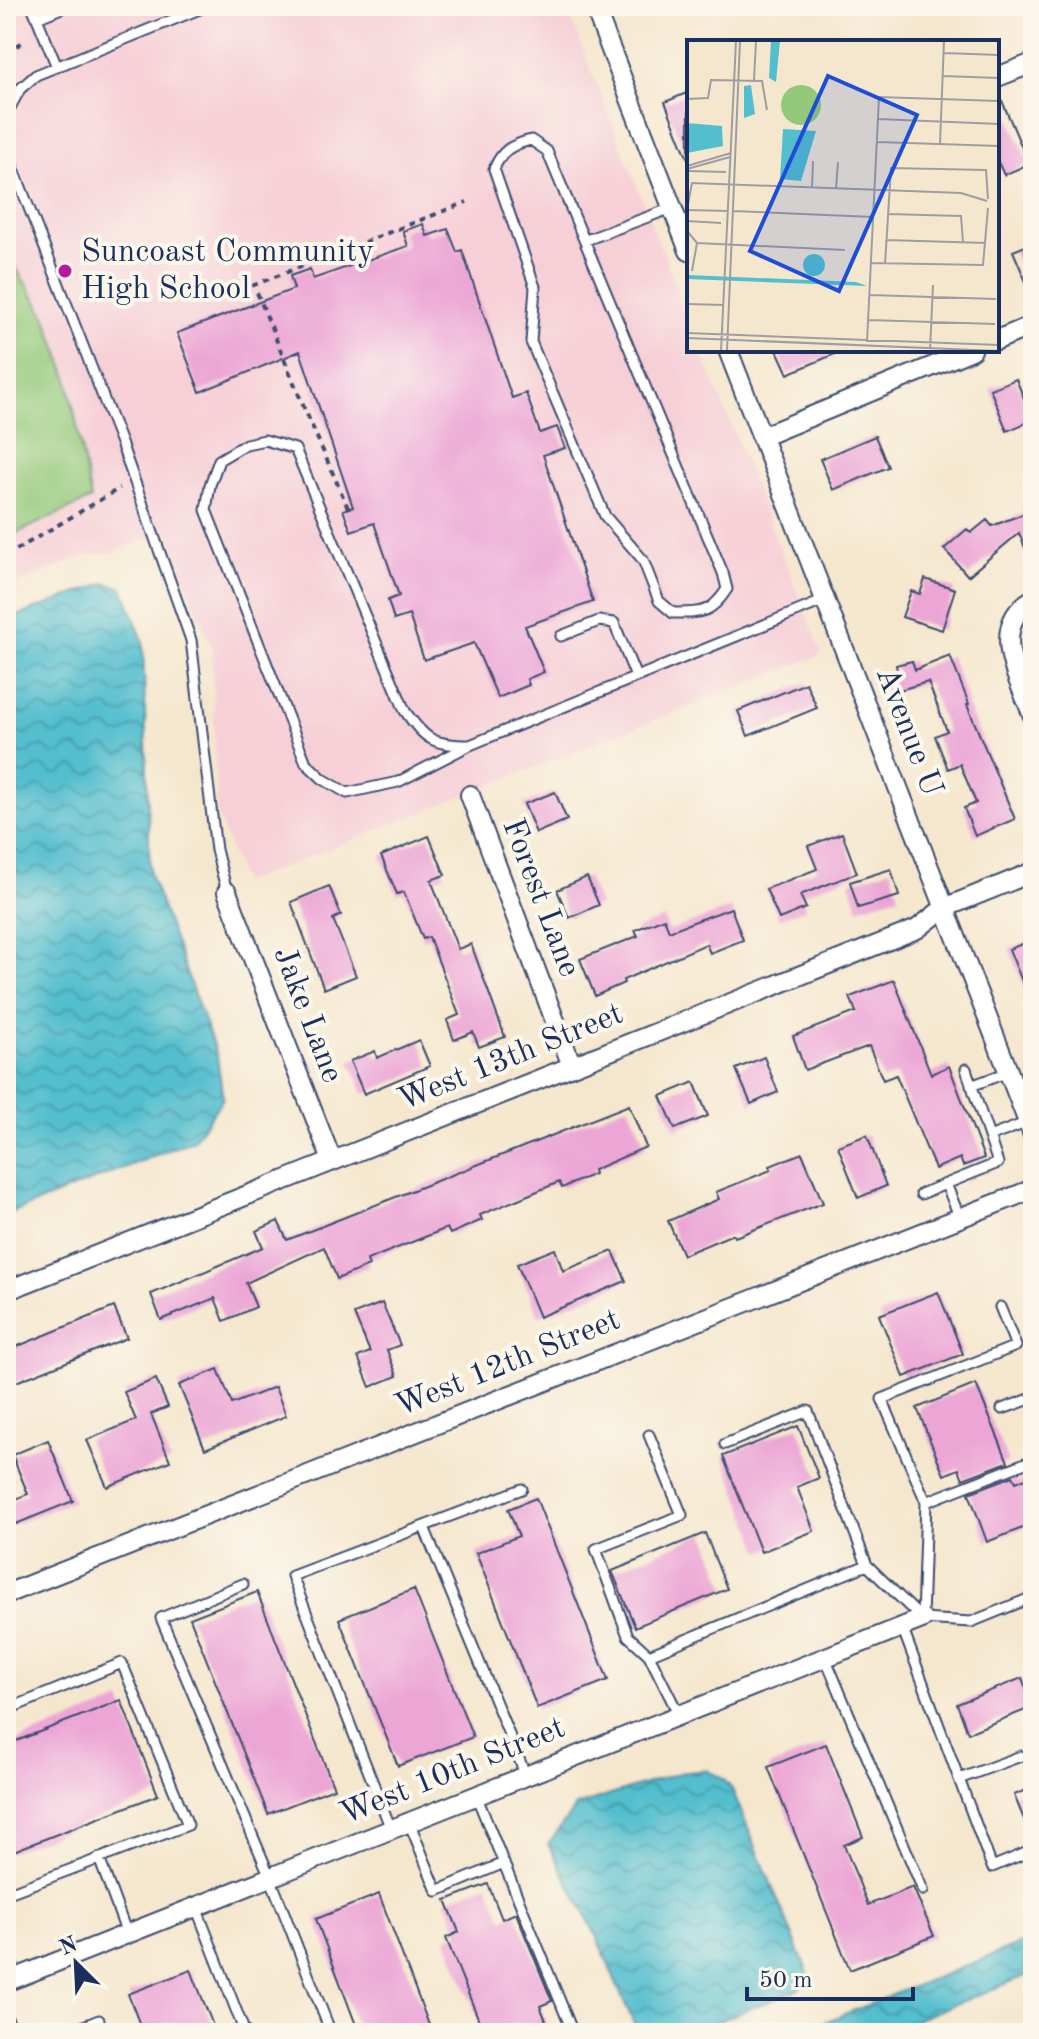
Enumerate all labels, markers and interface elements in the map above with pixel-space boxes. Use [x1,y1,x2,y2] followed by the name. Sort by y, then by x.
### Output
[687,40,999,352] inset map
[81,237,374,306] place label: Suncoast Community High School
[56,262,74,280] marker: Suncoast Community High School
[869,663,947,801] street label: Avenue U
[495,815,585,981] street label: Forest Lane
[266,943,348,1087] street label: Jake Lane
[394,998,628,1118] street label: West 13th Street
[391,1304,625,1424] street label: West 12th Street
[336,1712,570,1832] street label: West 10th Street
[36,1923,116,2003] north arrow
[57,1933,81,1960] text: N
[747,1951,913,2001] scale bar
[759,1969,813,1993] text: 50 m

